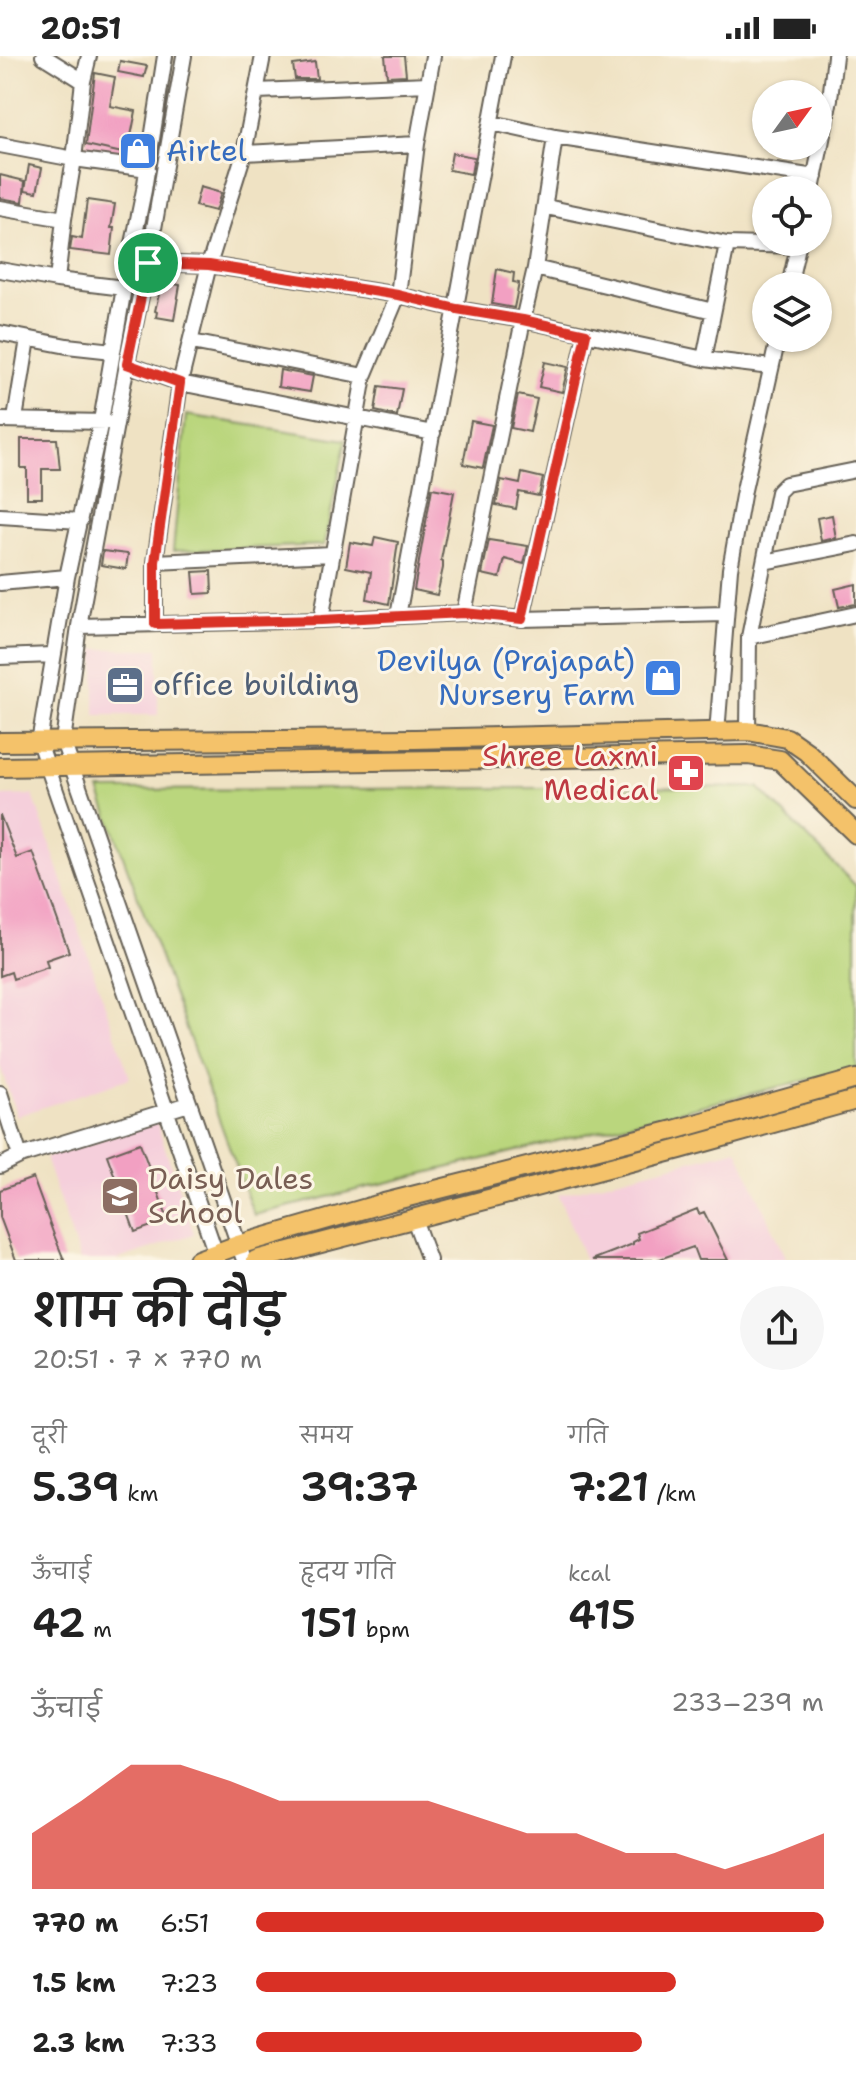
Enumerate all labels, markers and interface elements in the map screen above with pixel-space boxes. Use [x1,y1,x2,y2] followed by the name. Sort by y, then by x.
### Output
[40,8,122,49] text: 20:51
[752,80,832,160] north arrow
[752,80,832,352] map controls
[117,130,159,172] shop icon: Airtel
[166,130,247,171] place label: Airtel
[752,176,832,256] button: locate
[114,229,182,297] pin
[126,241,170,285] icon: arrive
[752,272,832,352] button: layers
[377,640,635,715] place label: Devilya (Prajapat) Nursery Farm
[642,657,684,699] shop icon: Devilya (Prajapat) Nursery Farm
[104,664,146,706] office icon: office building
[153,664,359,705] place label: office building
[482,735,658,810] place label: Shree Laxmi Medical
[665,752,707,794] pharmacy icon: Shree Laxmi Medical
[148,1158,313,1233] place label: Daisy Dales School
[99,1175,141,1217] school or university icon: Daisy Dales School
[32,1281,284,1340] text: शाम की दौड़
[740,1286,824,1370] button: share
[32,1341,262,1376] text: 20:51 · 7 × 770 m
[32,1421,67,1450] text: दूरी
[300,1421,352,1450] text: समय
[568,1421,608,1450] text: गति
[32,1460,120,1514] text: 5.39
[300,1460,418,1514] text: 39:37
[568,1460,649,1514] text: 7:21
[120,1479,158,1508] text: km
[649,1479,696,1508] text: /km
[32,1557,91,1586] text: ऊँचाई
[300,1557,395,1586] text: हृदय गति
[568,1559,611,1588] text: kcal
[568,1588,636,1642] text: 415
[32,1596,86,1650] text: 42
[300,1596,358,1650] text: 151
[86,1615,112,1644] text: m
[358,1615,410,1644] text: bpm
[671,1684,824,1719] text: 233–239 m
[32,1690,102,1725] text: ऊँचाई
[32,1905,118,1940] text: 770 m
[160,1905,210,1940] text: 6:51
[32,1965,116,2000] text: 1.5 km
[160,1965,218,2000] text: 7:23
[32,2025,125,2060] text: 2.3 km
[160,2025,218,2060] text: 7:33

